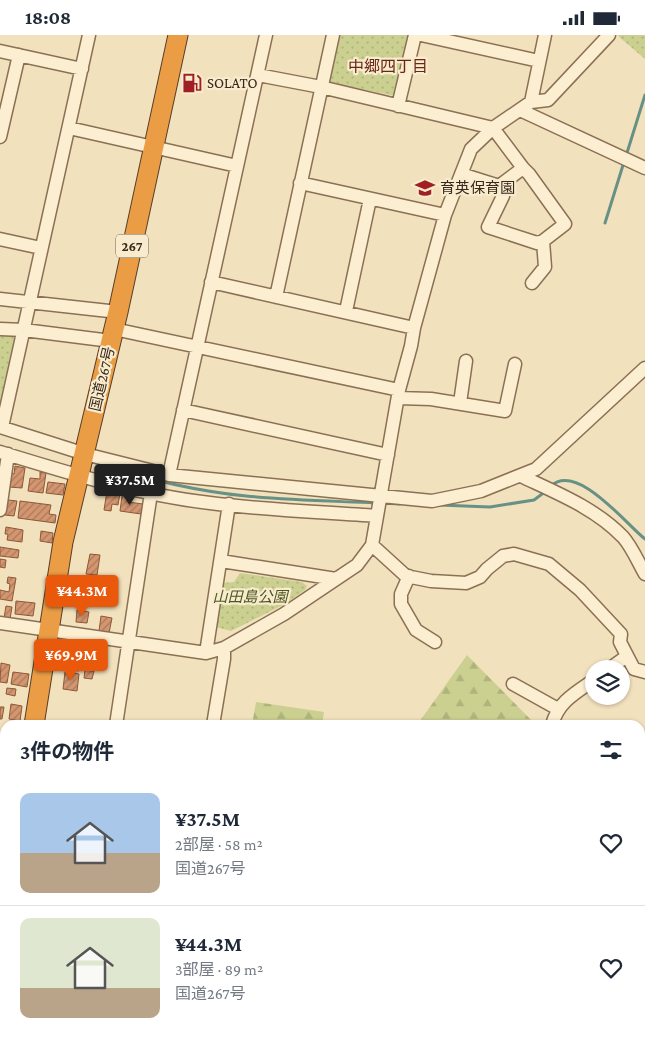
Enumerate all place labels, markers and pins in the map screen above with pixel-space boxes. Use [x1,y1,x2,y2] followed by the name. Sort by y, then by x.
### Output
[181,72,203,94] fuel station icon: SOLATO
[207,75,258,91] place label: SOLATO
[414,177,436,199] school or university icon: 育英保育園
[440,180,515,196] place label: 育英保育園
[89,463,171,506] pin: ¥37.5M
[41,575,123,617] pin: ¥44.3M
[30,639,112,681] pin: ¥69.9M

